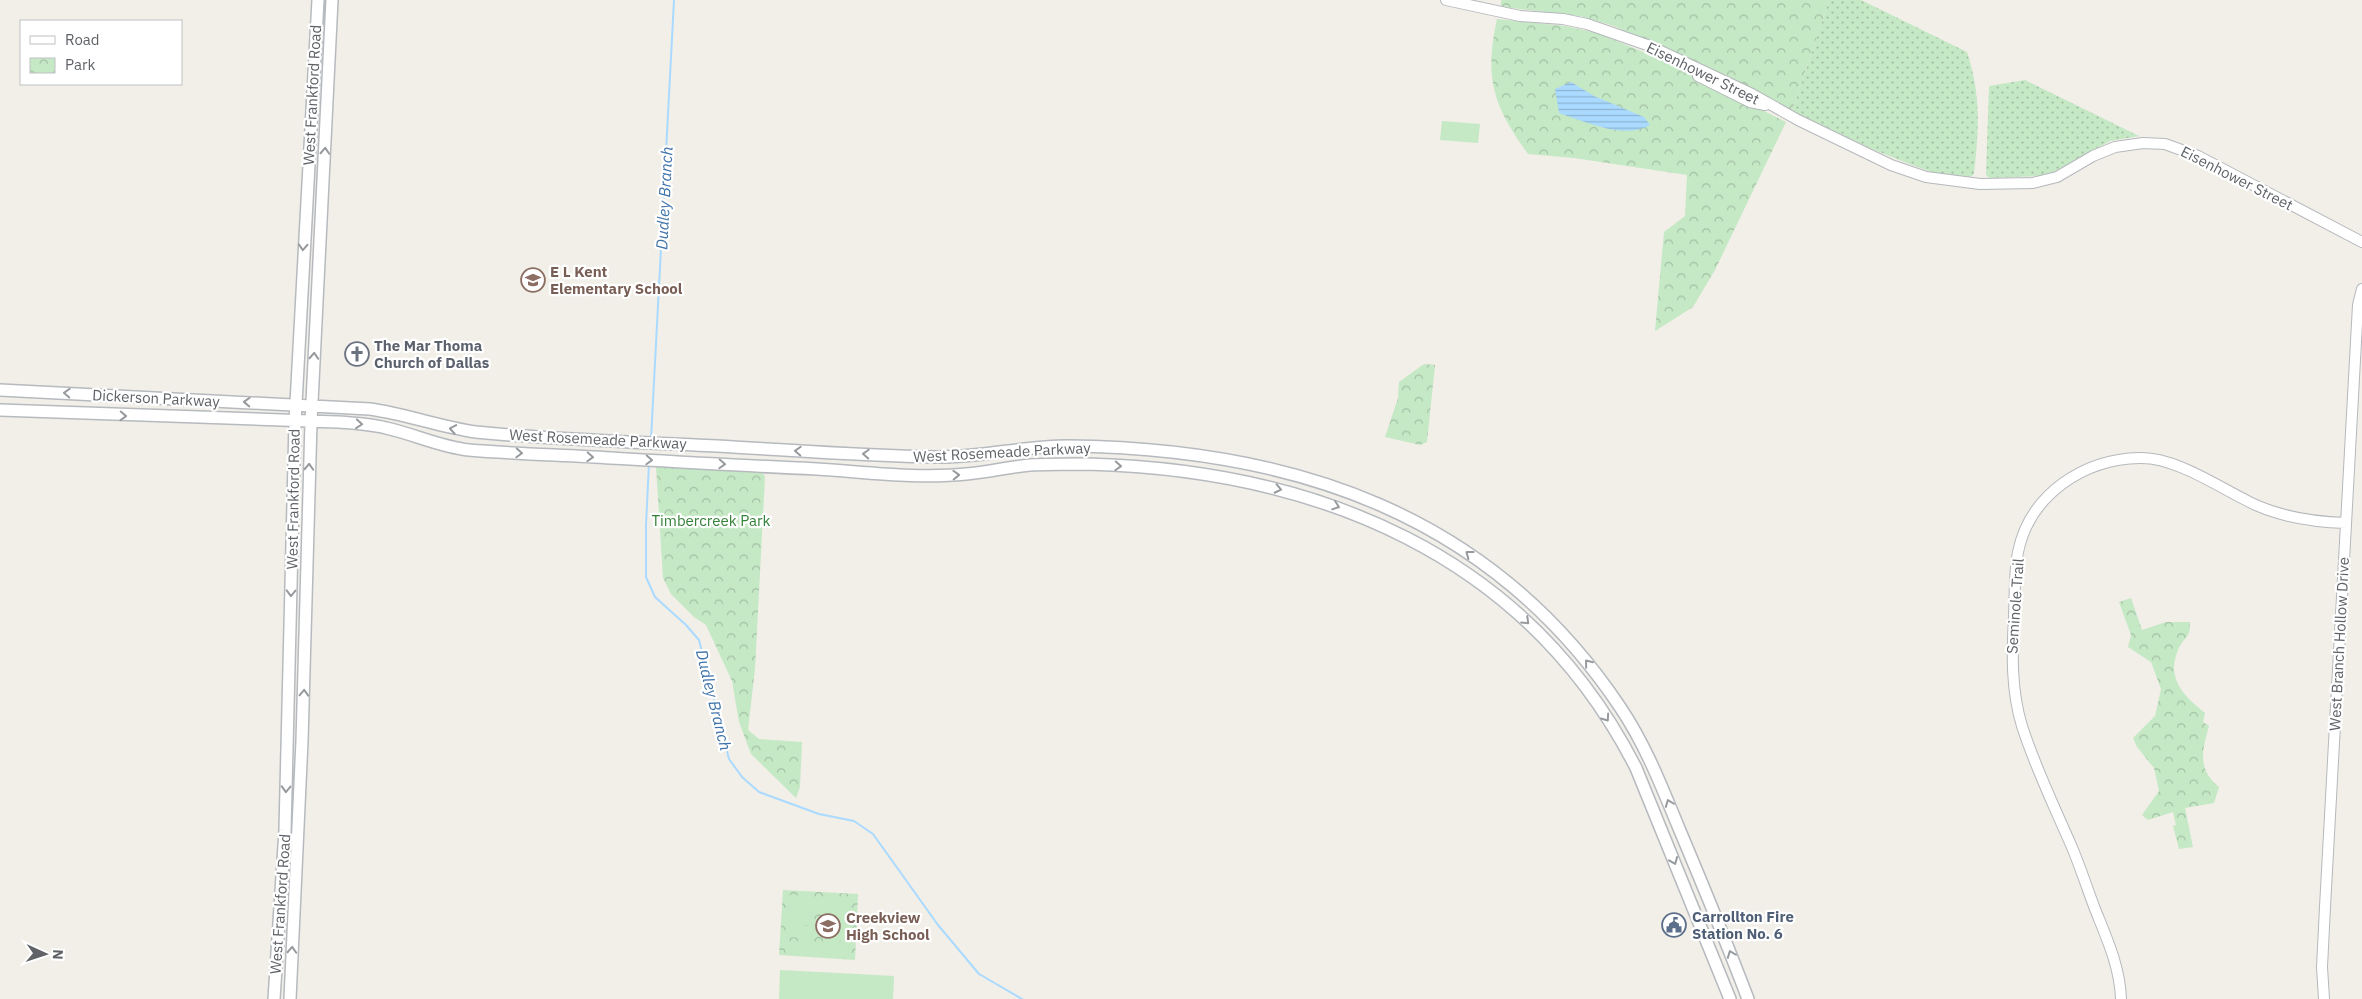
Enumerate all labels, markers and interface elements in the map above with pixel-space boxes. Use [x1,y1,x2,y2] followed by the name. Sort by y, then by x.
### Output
[20,20,182,85] legend
[299,24,325,166] street label: West Frankford Road
[65,30,100,49] text: Road
[1643,37,1763,109] street label: Eisenhower Street
[65,55,95,74] text: Park
[2178,142,2296,214] street label: Eisenhower Street
[651,146,677,250] water label: Dudley Branch
[319,147,330,155] one-way arrow
[298,243,309,251] one-way arrow
[550,262,683,298] place label: E L Kent Elementary School
[520,267,546,293] school or university icon: E L Kent Elementary School
[374,336,490,372] place label: The Mar Thoma Church of Dallas
[344,341,370,367] church icon: The Mar Thoma Church of Dallas
[309,352,320,360] one-way arrow
[92,385,221,411] street label: Dickerson Parkway
[63,388,71,399] one-way arrow
[243,397,250,407] one-way arrow
[119,410,127,421] one-way arrow
[356,418,364,429] one-way arrow
[449,424,457,434] one-way arrow
[509,425,688,453] street label: West Rosemeade Parkway
[282,429,304,569] street label: West Frankford Road
[913,438,1092,466] street label: West Rosemeade Parkway
[794,445,802,456] one-way arrow
[515,447,523,458] one-way arrow
[862,449,870,460] one-way arrow
[586,451,594,462] one-way arrow
[645,455,653,466] one-way arrow
[719,459,727,470] one-way arrow
[1114,460,1122,471] one-way arrow
[304,463,315,471] one-way arrow
[952,470,960,480] one-way arrow
[1274,483,1283,494] one-way arrow
[1332,500,1340,510] one-way arrow
[651,511,771,530] park label: Timbercreek Park
[1466,551,1475,559] one-way arrow
[2325,557,2353,731] street label: West Branch Hollow Drive
[2002,558,2028,654] street label: Seminole Trail
[286,590,296,597] one-way arrow
[1520,615,1529,624] one-way arrow
[692,647,736,753] water label: Dudley Branch
[1584,660,1593,669] one-way arrow
[298,688,309,696] one-way arrow
[1600,712,1609,722] one-way arrow
[281,785,291,793] one-way arrow
[1665,799,1676,808] one-way arrow
[266,833,294,975] street label: West Frankford Road
[1668,856,1679,865] one-way arrow
[1692,907,1794,943] place label: Carrollton Fire Station No. 6
[846,908,930,944] place label: Creekview High School
[1661,912,1687,938] public building icon: Carrollton Fire Station No. 6
[815,913,841,939] school or university icon: Creekview High School
[20,929,70,979] north arrow
[287,946,298,954] one-way arrow
[49,949,67,960] text: N
[1726,950,1736,958] one-way arrow

